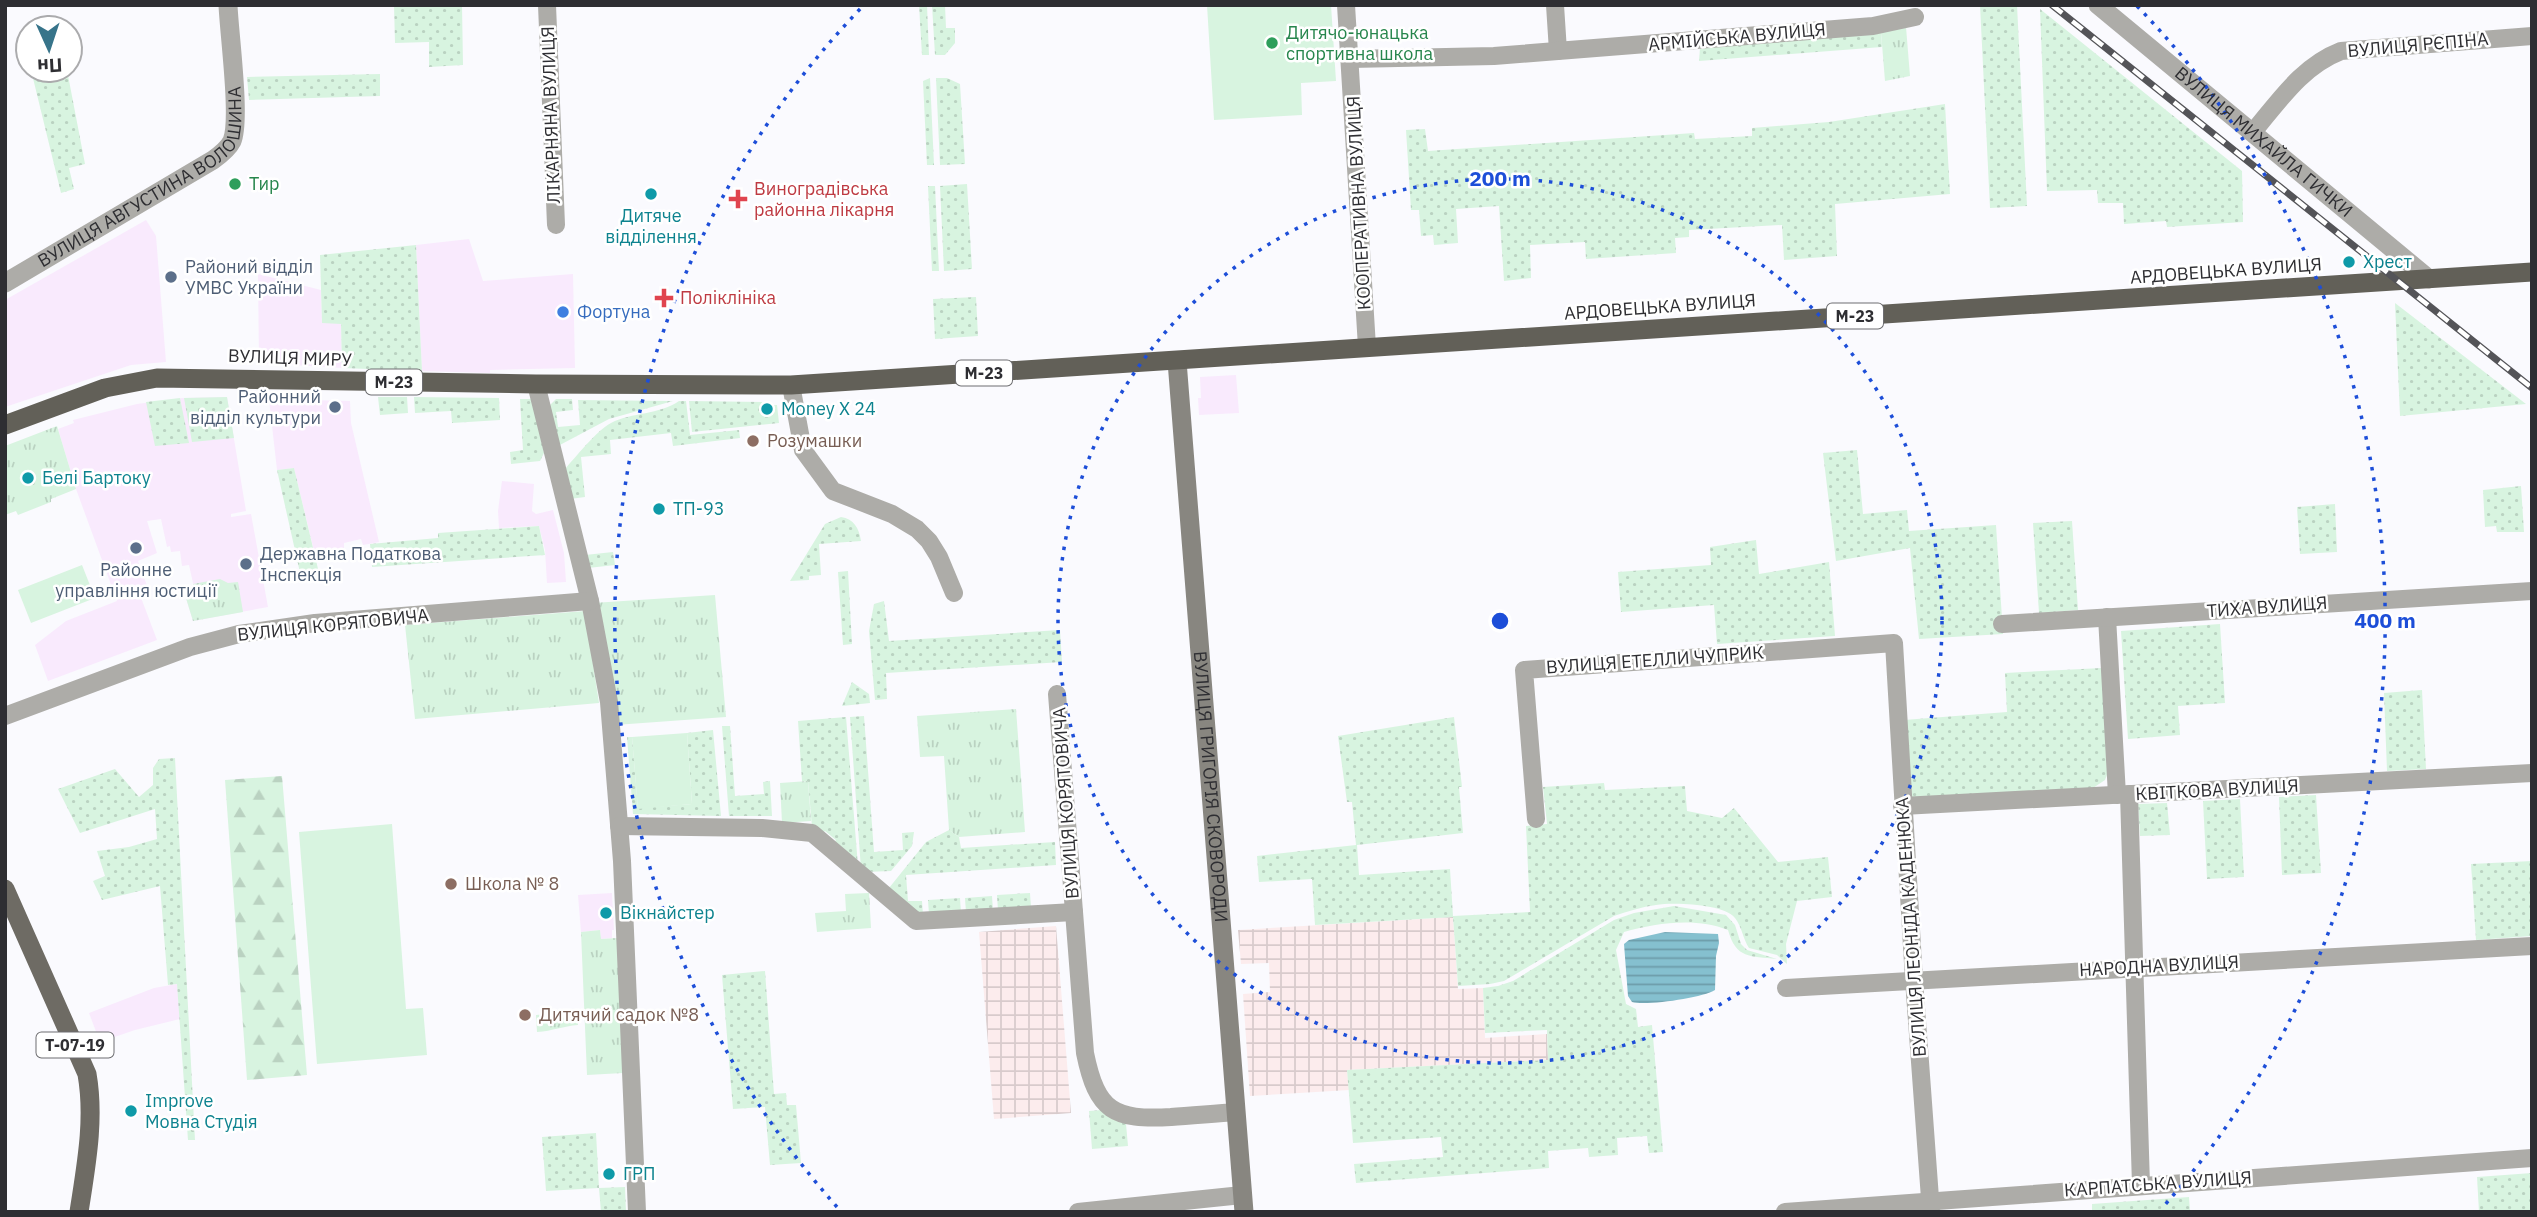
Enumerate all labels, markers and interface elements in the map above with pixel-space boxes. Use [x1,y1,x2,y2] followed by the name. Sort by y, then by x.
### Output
[14,14,84,84] north arrow
[1647,17,1827,56] street label: АРМІЙСЬКА ВУЛИЦЯ
[1286,21,1433,65] place label: Дитячо-юнацька спортивна школа
[536,26,565,204] street label: ЛІКАРНЯНА ВУЛИЦЯ
[2347,27,2490,62] street label: ВУЛИЦЯ РЄПІНА
[1264,35,1280,51] marker: Дитячо-юнацька спортивна школа
[37,53,63,79] text: Пн
[2170,61,2358,222] street label: ВУЛИЦЯ МИХАЙЛА ГИЧКИ
[33,85,246,272] street label: ВУЛИЦЯ АВГУСТИНА ВОЛОШИНА
[1341,95,1376,311] street label: КООПЕРАТИВНА ВУЛИЦЯ
[1469,164,1531,192] text: 200 m
[249,172,280,195] place label: Тир
[227,176,243,192] marker: Тир
[754,177,894,221] place label: Виноградівська районна лікарня
[643,186,659,202] marker: Дитяче відділення
[728,189,748,209] marker: Виноградівська районна лікарня
[605,204,697,248] place label: Дитяче відділення
[2363,250,2412,273] place label: Хрест
[2129,252,2323,289] street label: АРДОВЕЦЬКА ВУЛИЦЯ
[2341,254,2357,270] marker: Хрест
[185,255,313,299] place label: Районий відділ УМВС України
[163,269,179,285] marker: Районий відділ УМВС України
[680,286,777,309] place label: Поліклініка
[654,288,674,308] marker: Поліклініка
[1563,288,1757,325] street label: АРДОВЕЦЬКА ВУЛИЦЯ
[577,300,651,323] place label: Фортуна
[555,304,571,320] marker: Фортуна
[1827,304,1883,328] road number: М-23
[228,344,353,371] street label: ВУЛИЦЯ МИРУ
[956,360,1012,386] road number: М-23
[366,370,422,394] road number: М-23
[190,385,321,429] place label: Районний відділ культури
[781,397,876,420] place label: Money X 24
[327,399,343,415] marker: Районний відділ культури
[759,401,775,417] marker: Money X 24
[767,429,862,452] place label: Розумашки
[745,433,761,449] marker: Розумашки
[42,466,151,489] place label: Белі Бартоку
[20,470,36,486] marker: Белі Бартоку
[673,497,725,520] place label: ТП-93
[651,501,667,517] marker: ТП-93
[128,540,144,556] marker: Районне управління юстиції
[260,542,442,586] place label: Державна Податкова Інспекція
[238,556,254,572] marker: Державна Податкова Інспекція
[55,558,217,602] place label: Районне управління юстиції
[2206,591,2328,622] street label: ТИХА ВУЛИЦЯ
[236,603,430,646] street label: ВУЛИЦЯ КОРЯТОВИЧА
[2354,606,2416,634] text: 400 m
[1488,609,1512,633] centre of rings
[1545,640,1765,679] street label: ВУЛИЦЯ ЕТЕЛЛИ ЧУПРИК
[1189,650,1233,923] street label: ВУЛИЦЯ ГРИГОРІЯ СКОВОРОДИ
[1047,706,1084,900] street label: ВУЛИЦЯ КОРЯТОВИЧА
[2135,774,2299,805] street label: КВІТКОВА ВУЛИЦЯ
[1890,796,1931,1058] street label: ВУЛИЦЯ ЛЕОНІДА КАДЕНЮКА
[465,872,559,895] place label: Школа № 8
[443,876,459,892] marker: Школа № 8
[620,901,715,924] place label: Вікнайстер
[598,905,614,921] marker: Вікнайстер
[2078,950,2240,981] street label: НАРОДНА ВУЛИЦЯ
[539,1003,699,1026] place label: Дитячий садок №8
[517,1007,533,1023] marker: Дитячий садок №8
[36,1032,114,1058] road number: Т-07-19
[145,1089,258,1133] place label: Improve Мовна Студія
[123,1103,139,1119] marker: Improve Мовна Студія
[623,1162,655,1185] place label: ГРП
[2063,1165,2253,1202] street label: КАРПАТСЬКА ВУЛИЦЯ
[601,1166,617,1182] marker: ГРП

